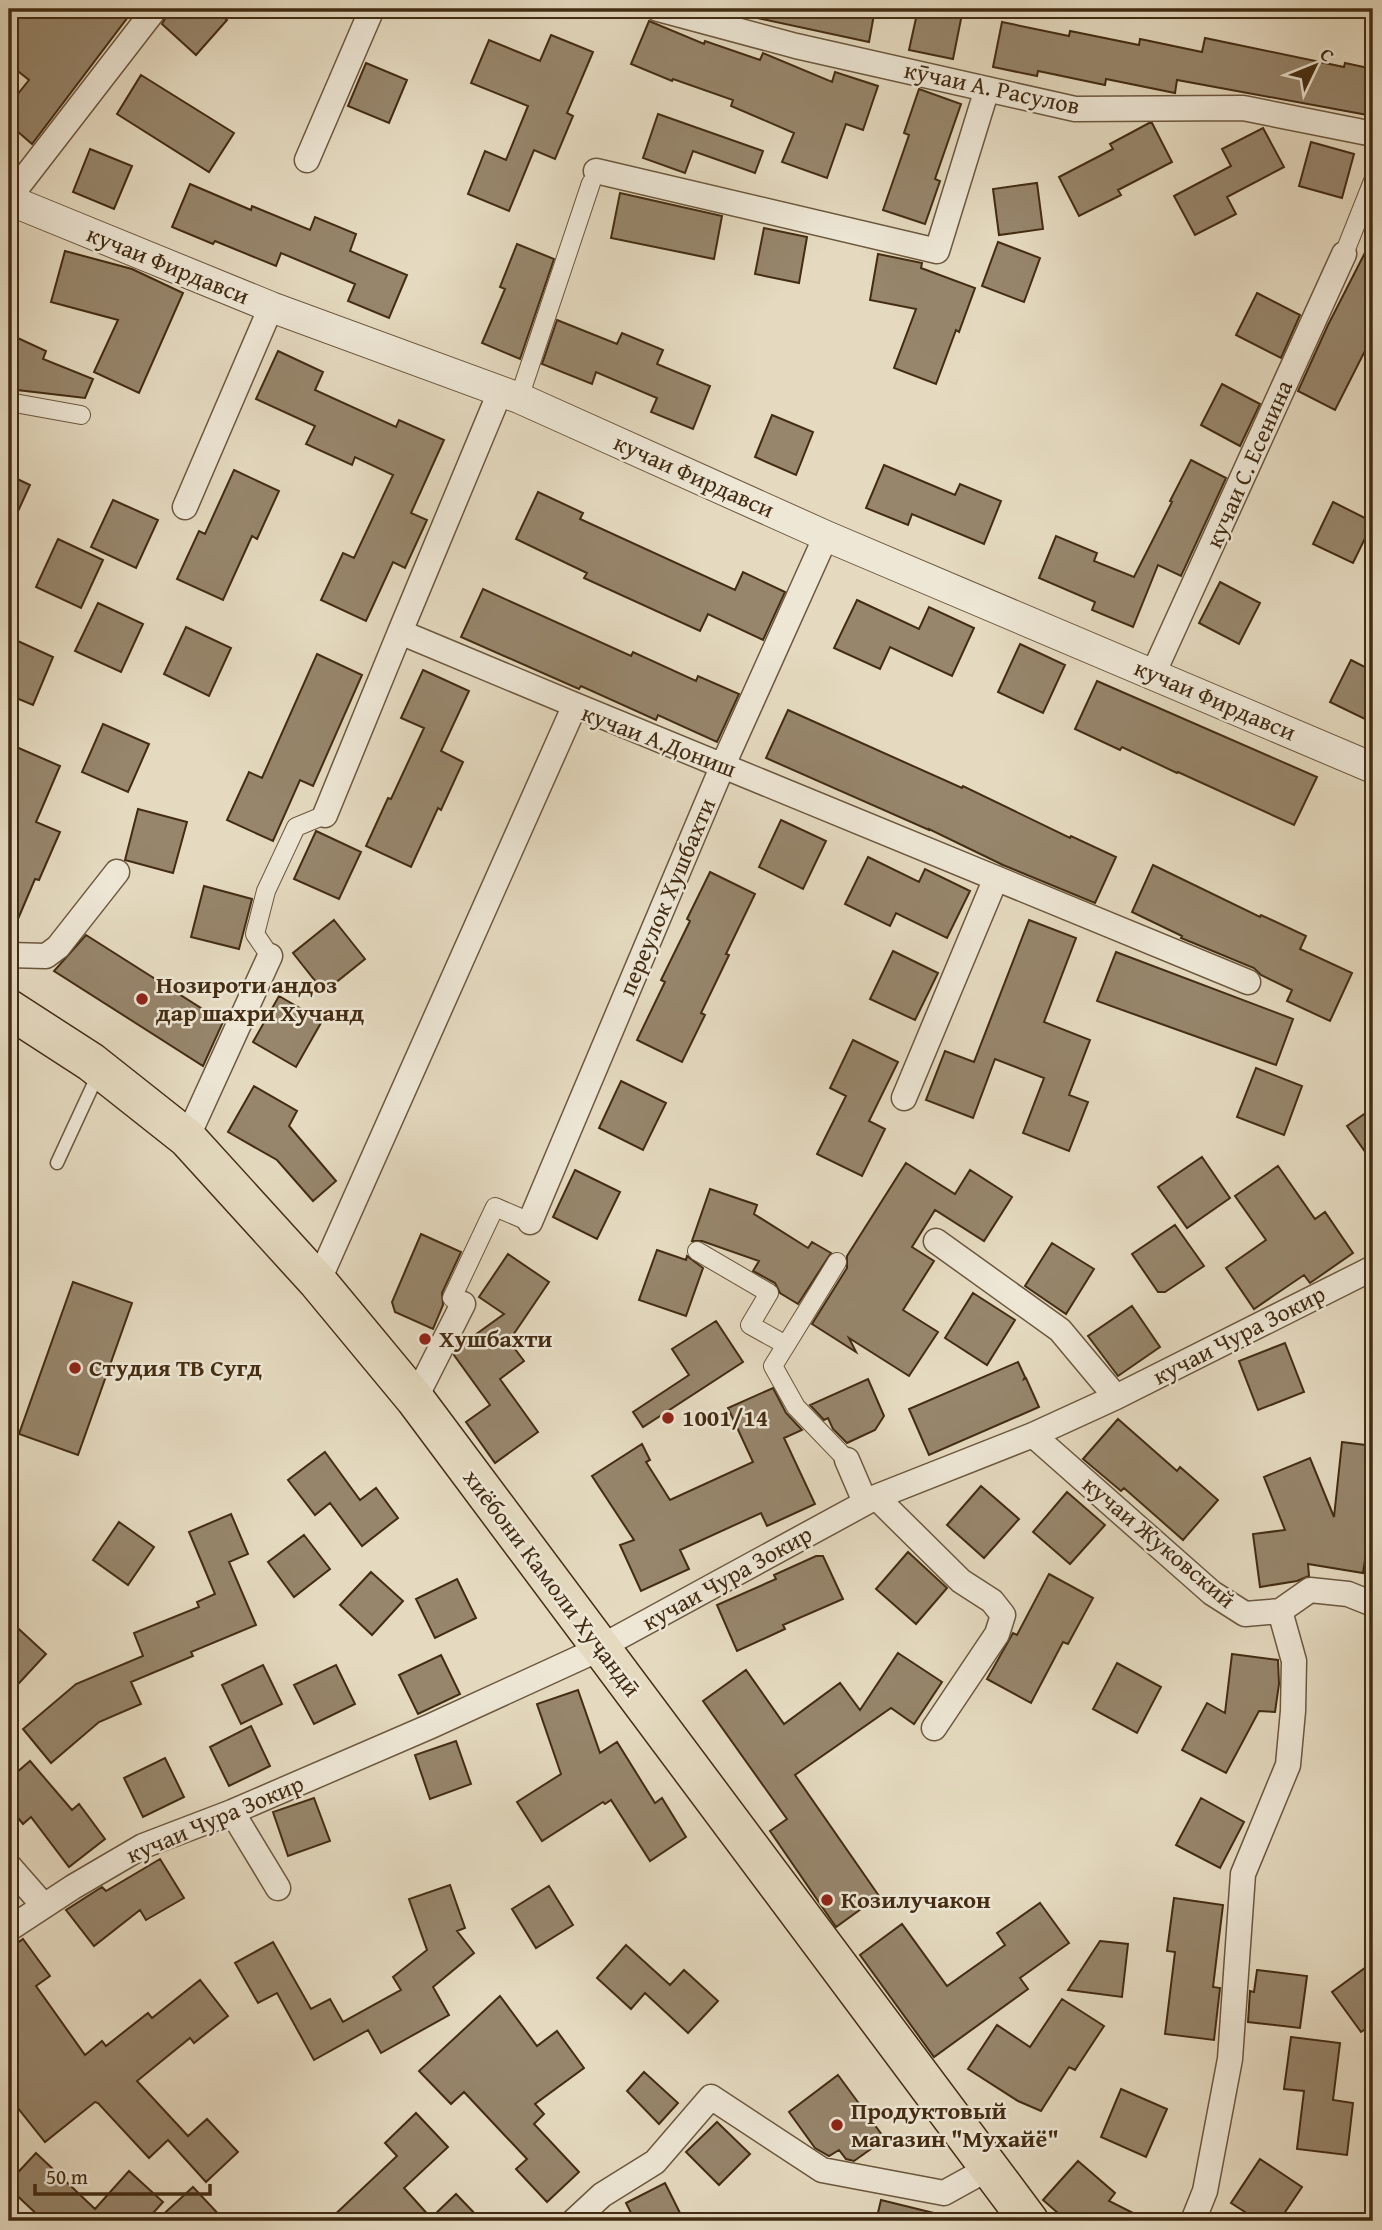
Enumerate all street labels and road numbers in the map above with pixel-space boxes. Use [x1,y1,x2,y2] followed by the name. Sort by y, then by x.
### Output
[901,52,1083,123] street label: кӯчаи А. Расулов
[82,216,255,313] street label: кучаи Фирдавси
[1196,374,1301,553] street label: кучаи С. Есенина
[608,424,780,527] street label: кучаи Фирдавси
[1129,650,1301,749] street label: кучаи Фирдавси
[577,695,742,786] street label: кучаи А.Дониш
[609,793,724,1001] street label: переулок Хушбахти
[1146,1276,1331,1393] street label: кучаи Чура Зокир
[455,1462,650,1704] street label: хиёбони Камоли Хуҷандӣ
[1075,1467,1244,1616] street label: кучаи Жуковский
[635,1516,818,1639] street label: кучаи Чура Зокир
[121,1765,309,1872] street label: кучаи Чура Зокир

